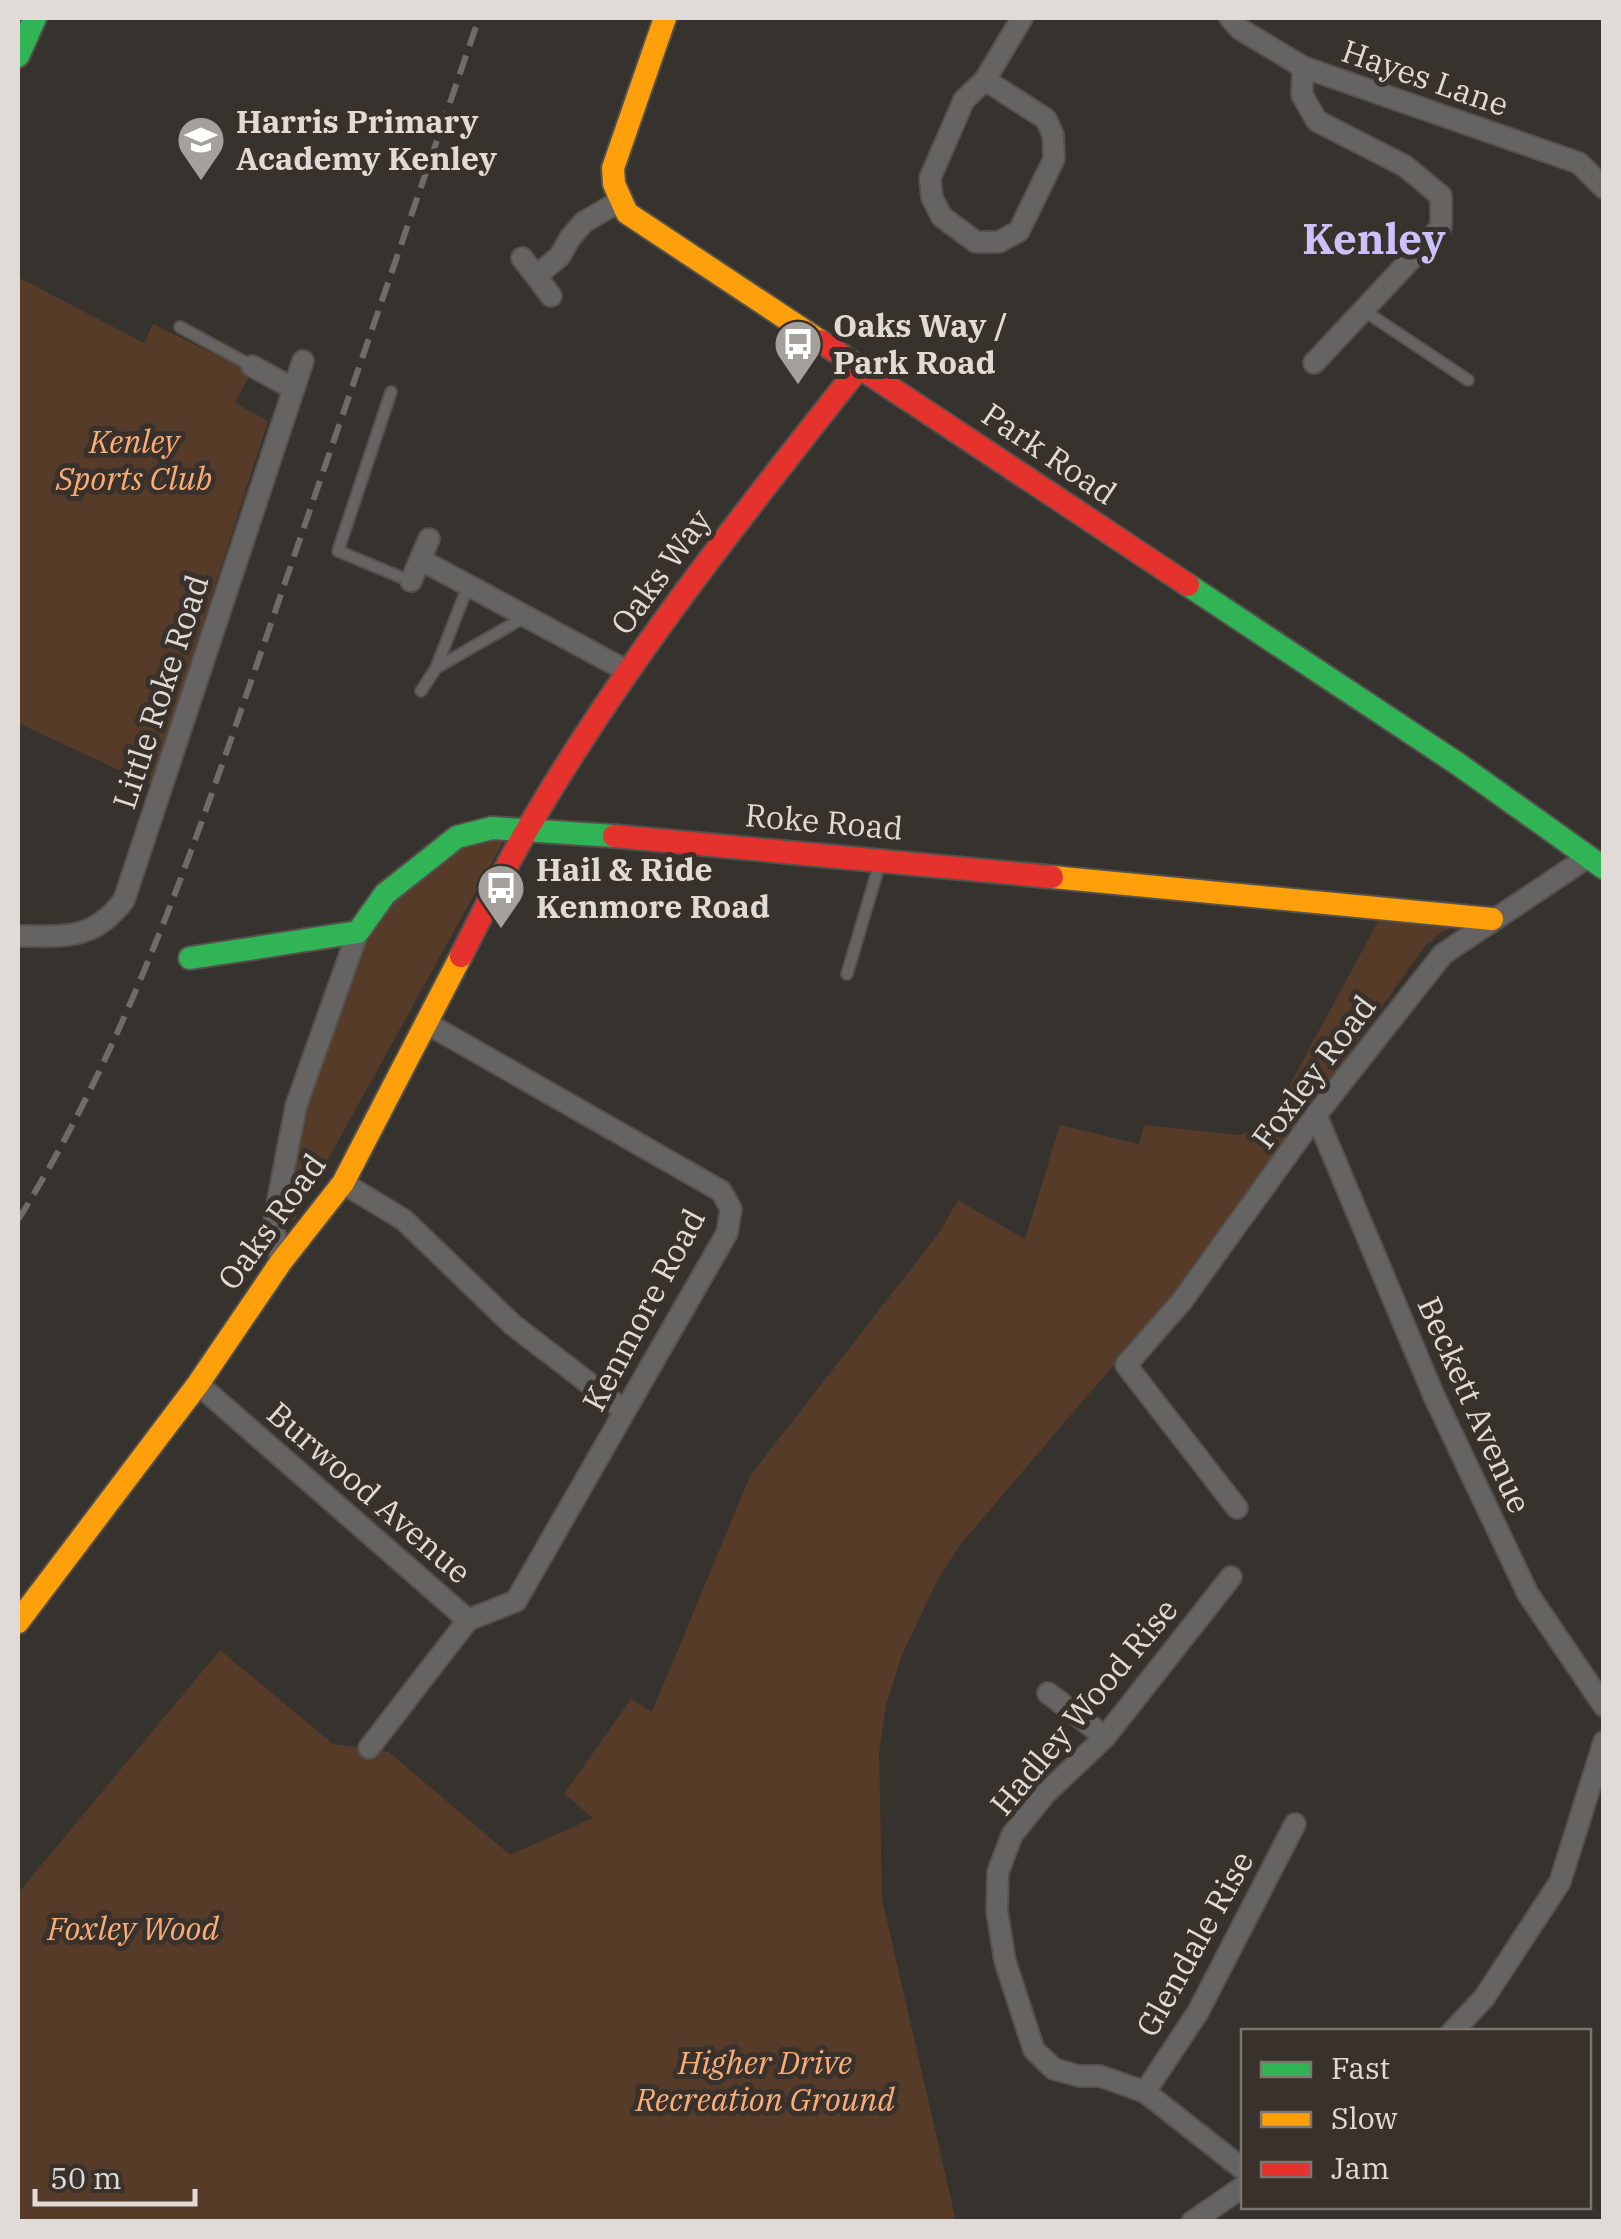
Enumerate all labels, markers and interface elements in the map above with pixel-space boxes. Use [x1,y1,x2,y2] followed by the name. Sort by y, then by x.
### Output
[1337,29,1514,125] street label: Hayes Lane
[236,100,498,179] place label: Harris Primary Academy Kenley
[175,114,227,182] school or university icon: Harris Primary Academy Kenley
[1302,211,1446,266] district label: Kenley
[833,304,1008,383] place label: Oaks Way / Park Road
[772,318,824,386] bus stop icon: Oaks Way / Park Road
[974,393,1125,514] street label: Park Road
[55,420,212,499] park label: Kenley Sports Club
[600,500,720,643] street label: Oaks Way
[102,569,218,814] street label: Little Roke Road
[743,793,905,849] street label: Roke Road
[536,848,770,927] place label: Hail & Ride Kenmore Road
[475,862,527,930] bus stop icon: Hail & Ride Kenmore Road
[1242,986,1385,1157] street label: Foxley Road
[208,1145,335,1298] street label: Oaks Road
[572,1201,714,1418] street label: Kenmore Road
[1408,1290,1541,1519] street label: Beckett Avenue
[259,1392,480,1592] street label: Burwood Avenue
[980,1589,1186,1824] street label: Hadley Wood Rise
[1126,1843,1262,2044] street label: Glendale Rise
[46,1907,219,1949] park label: Foxley Wood
[1241,2029,1591,2209] legend
[634,2041,895,2120] park label: Higher Drive Recreation Ground
[1331,2048,1390,2087] text: Fast
[1331,2098,1398,2137] text: Slow
[35,2144,195,2206] scale bar
[1331,2148,1390,2187] text: Jam
[50,2158,122,2197] text: 50 m

